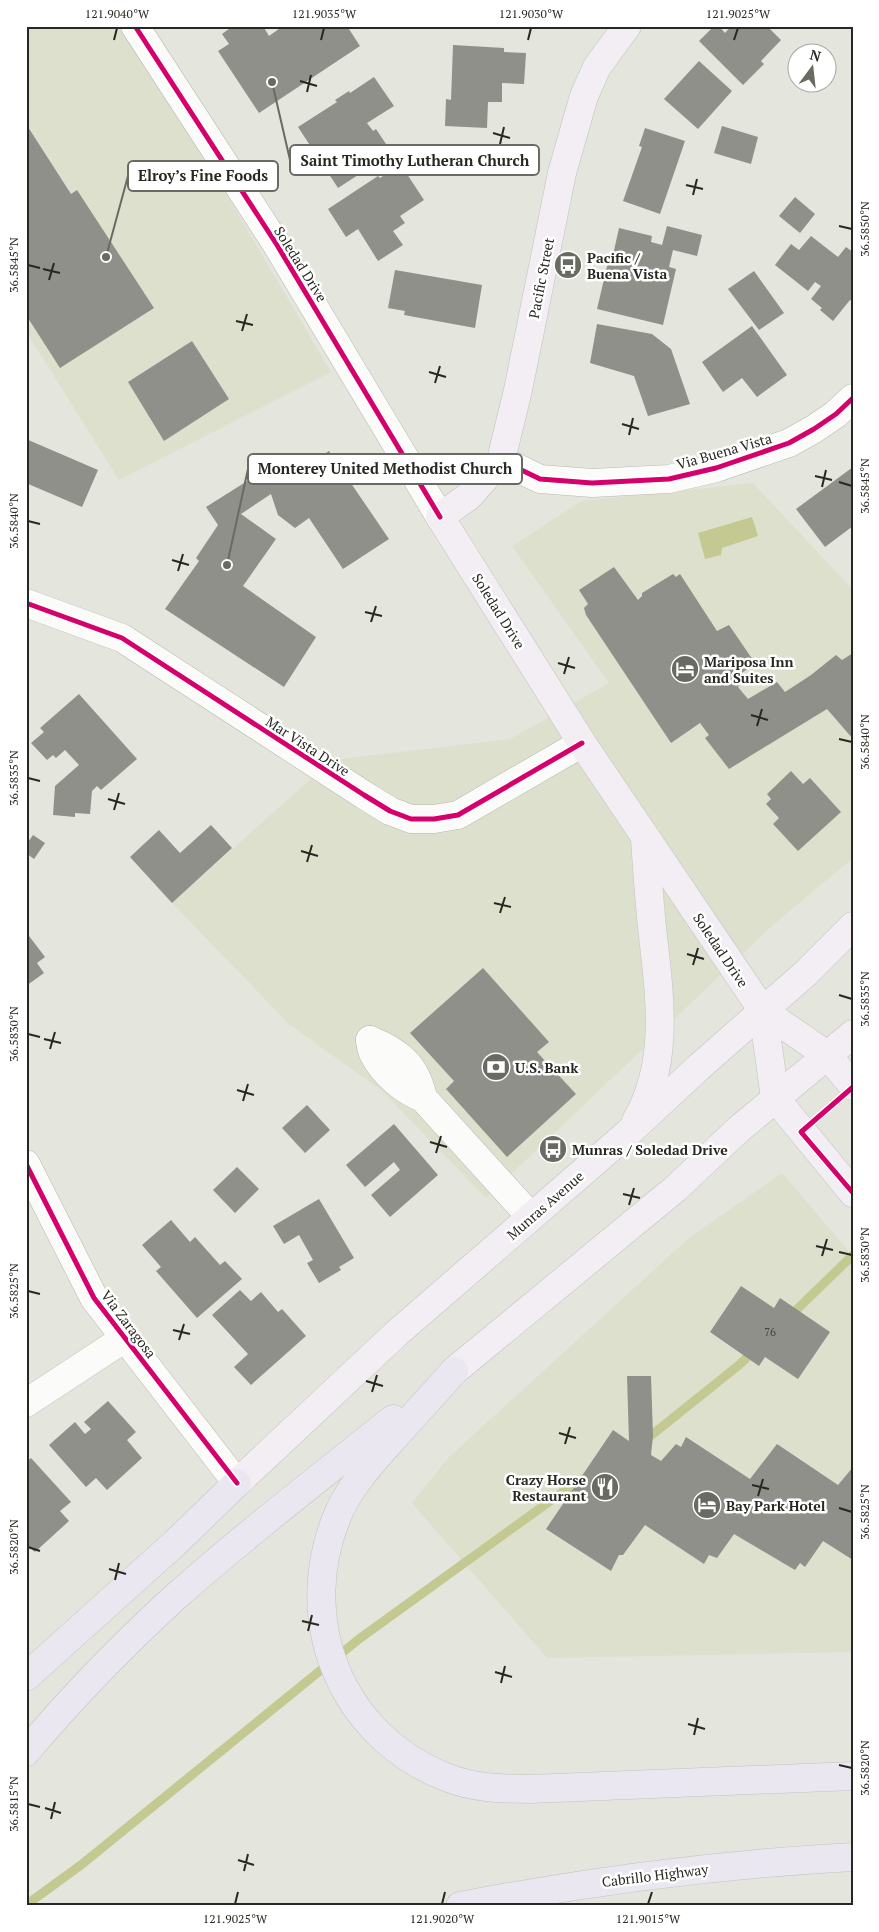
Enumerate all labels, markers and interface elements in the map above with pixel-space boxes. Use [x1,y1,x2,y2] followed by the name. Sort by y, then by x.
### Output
[85,6,150,21] text: 121.9040°W
[292,6,357,21] text: 121.9035°W
[499,6,564,21] text: 121.9030°W
[706,6,771,21] text: 121.9025°W
[786,42,836,92] north arrow
[808,44,823,66] text: N
[290,145,539,175] callout: Saint Timothy Lutheran Church
[301,150,530,170] text: Saint Timothy Lutheran Church
[128,161,278,191] callout: Elroy’s Fine Foods
[138,165,268,185] text: Elroy’s Fine Foods
[857,201,872,257] text: 36.5850°N
[270,223,332,305] street label: Soledad Drive
[524,235,558,320] street label: Pacific Street
[6,237,21,293] text: 36.5845°N
[587,248,668,283] place label: Pacific / Buena Vista
[553,250,583,280] bus stop icon: Pacific / Buena Vista
[674,428,774,474] street label: Via Buena Vista
[248,454,522,484] callout: Monterey United Methodist Church
[258,458,513,478] text: Monterey United Methodist Church
[857,458,872,514] text: 36.5845°N
[6,493,21,549] text: 36.5840°N
[468,570,530,652] street label: Soledad Drive
[704,652,794,687] place label: Mariposa Inn and Suites
[670,654,700,684] hotel icon: Mariposa Inn and Suites
[262,712,354,780] street label: Mar Vista Drive
[857,714,872,770] text: 36.5840°N
[6,750,21,806] text: 36.5835°N
[689,909,753,991] street label: Soledad Drive
[857,971,872,1027] text: 36.5835°N
[6,1006,21,1062] text: 36.5830°N
[481,1052,511,1082] bank icon: U.S. Bank
[515,1058,579,1077] place label: U.S. Bank
[538,1134,568,1164] bus stop icon: Munras / Soledad Drive
[572,1140,728,1159] place label: Munras / Soledad Drive
[503,1166,587,1244] street label: Munras Avenue
[857,1227,872,1283] text: 36.5830°N
[6,1263,21,1319] text: 36.5825°N
[97,1286,161,1362] street label: Via Zaragosa
[764,1325,776,1339] house number: 76
[506,1470,586,1505] place label: Crazy Horse Restaurant
[590,1472,620,1502] restaurant icon: Crazy Horse Restaurant
[857,1484,872,1540] text: 36.5825°N
[692,1490,722,1520] hotel icon: Bay Park Hotel
[726,1496,826,1515] place label: Bay Park Hotel
[6,1519,21,1575] text: 36.5820°N
[857,1740,872,1796] text: 36.5820°N
[6,1776,21,1832] text: 36.5815°N
[601,1859,710,1891] street label: Cabrillo Highway
[203,1911,268,1926] text: 121.9025°W
[410,1911,475,1926] text: 121.9020°W
[616,1911,681,1926] text: 121.9015°W

